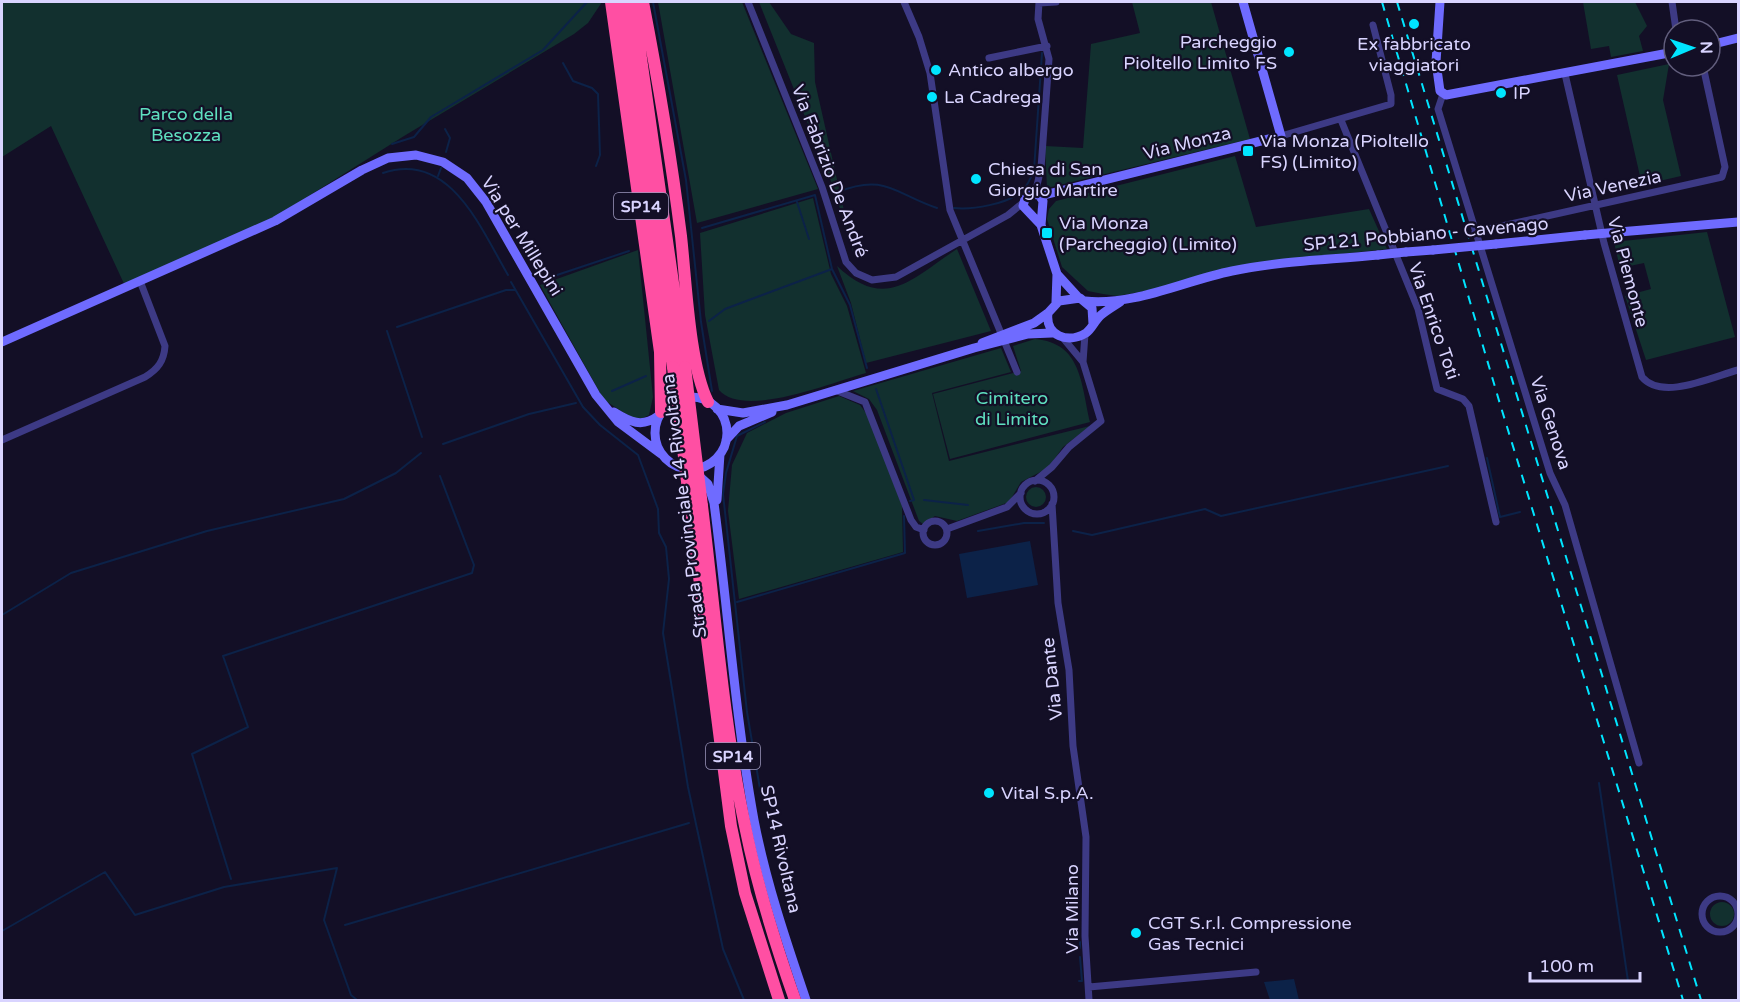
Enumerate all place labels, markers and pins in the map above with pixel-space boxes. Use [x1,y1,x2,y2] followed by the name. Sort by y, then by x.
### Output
[1407,17,1421,31] marker: Ex fabbricato viaggiatori
[1123,31,1277,74] place label: Parcheggio Pioltello Limito FS
[1357,33,1471,76] place label: Ex fabbricato viaggiatori
[1282,45,1296,59] marker: Parcheggio Pioltello Limito FS
[948,59,1074,81] place label: Antico albergo
[929,63,943,77] marker: Antico albergo
[1513,82,1530,104] place label: IP
[944,86,1041,108] place label: La Cadrega
[1494,86,1508,100] marker: IP
[925,90,939,104] marker: La Cadrega
[1260,130,1429,173] place label: Via Monza (Pioltello FS) (Limito)
[1241,144,1255,158] marker: Via Monza (Pioltello FS) (Limito)
[988,158,1118,201] place label: Chiesa di San Giorgio Martire
[969,172,983,186] marker: Chiesa di San Giorgio Martire
[1059,212,1237,255] place label: Via Monza (Parcheggio) (Limito)
[1040,226,1054,240] marker: Via Monza (Parcheggio) (Limito)
[1001,782,1094,804] place label: Vital S.p.A.
[982,786,996,800] marker: Vital S.p.A.
[1148,912,1352,955] place label: CGT S.r.l. Compressione Gas Tecnici
[1129,926,1143,940] marker: CGT S.r.l. Compressione Gas Tecnici

